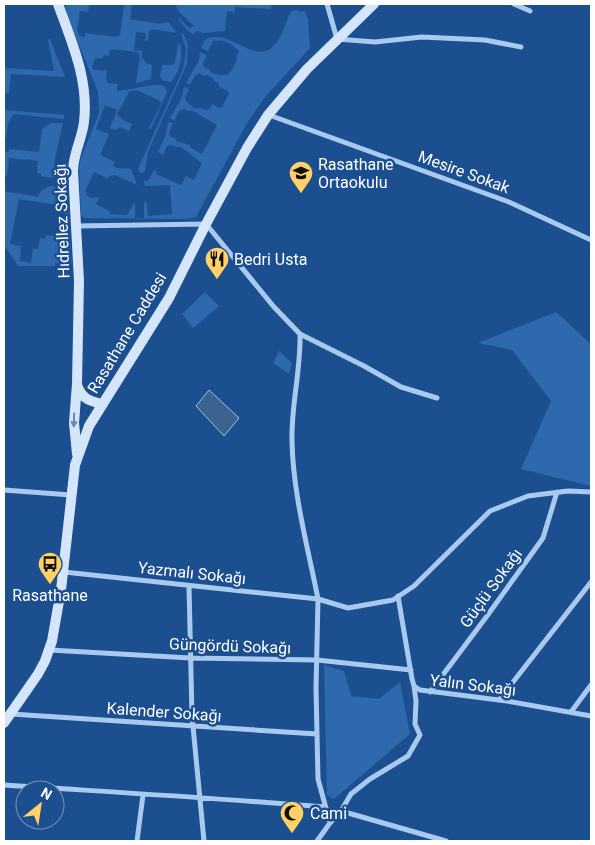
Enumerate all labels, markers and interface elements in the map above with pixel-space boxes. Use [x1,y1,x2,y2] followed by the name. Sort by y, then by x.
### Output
[416,147,513,198] street label: Mesire Sokak
[318,155,394,192] place label: Rasathane Ortaokulu
[288,160,314,194] school or university icon: Rasathane Ortaokulu
[51,163,73,279] street label: Hıdrellez Sokağı
[204,246,230,280] restaurant icon: Bedri Usta
[234,250,307,269] place label: Bedri Usta
[83,269,171,397] street label: Rasathane Caddesi
[70,413,78,429] one-way arrow
[456,545,526,631] street label: Güçlü Sokağı
[37,551,63,585] bus stop icon: Rasathane
[137,558,247,588] street label: Yazmalı Sokağı
[12,586,88,605] place label: Rasathane
[169,634,291,658] street label: Güngördü Sokağı
[429,670,517,700] street label: Yalın Sokağı
[106,699,222,725] street label: Kalender Sokağı
[15,780,65,830] north arrow
[38,784,55,803] text: N
[279,800,305,834] mosque icon: Cami
[310,804,347,823] place label: Cami

